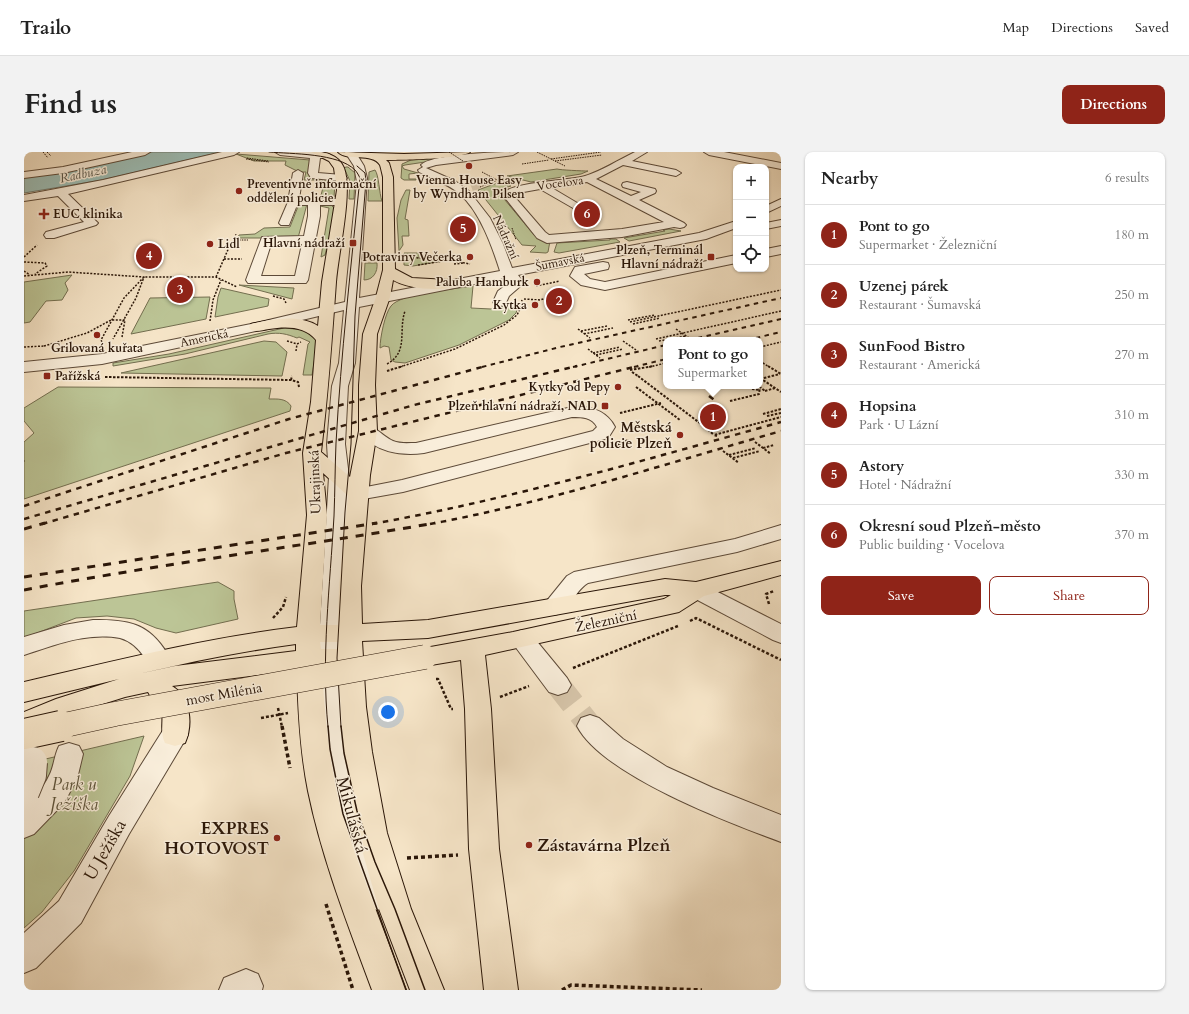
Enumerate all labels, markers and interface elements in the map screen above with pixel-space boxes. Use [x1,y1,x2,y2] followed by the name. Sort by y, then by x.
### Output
[20,15,71,41] text: Trailo
[1003,18,1029,37] text: Map
[1051,18,1113,37] text: Directions
[1135,18,1169,37] text: Saved
[24,85,117,123] text: Find us
[1062,85,1165,124] button: Directions
[58,160,108,188] water label: Radbuza
[464,161,474,171] marker: Vienna House Easy by Wyndham Pilsen
[733,164,769,272] map controls
[733,164,769,200] button: +
[821,167,878,190] text: Nearby
[1105,169,1149,187] text: 6 results
[413,172,525,202] place label: Vienna House Easy by Wyndham Pilsen
[536,172,585,194] street label: Vocelova
[247,176,377,206] place label: Preventivně informační oddělení policie
[234,186,244,196] marker: Preventivně informační oddělení policie
[574,199,600,229] pin: 6
[733,200,769,236] button: −
[53,206,123,222] place label: EUC klinika
[38,208,50,220] marker: EUC klinika
[489,212,523,262] street label: Nádražní
[450,214,476,244] pin: 5
[859,216,930,236] text: Pont to go
[831,226,837,244] text: 1
[1115,226,1149,244] text: 180 m
[263,235,345,251] place label: Hlavní nádraží
[218,236,240,252] place label: Lidl
[733,236,769,272] button: locate
[859,236,997,254] text: Supermarket · Železniční
[348,238,358,248] marker: Hlavní nádraží
[205,239,215,249] marker: Lidl
[136,241,162,271] pin: 4
[616,242,703,272] place label: Plzeň, Terminál Hlavní nádraží
[534,248,587,275] street label: Šumavská
[362,249,462,265] place label: Potraviny Večerka
[465,252,475,262] marker: Potraviny Večerka
[706,252,716,262] marker: Plzeň, Terminál Hlavní nádraží
[436,274,530,290] place label: Paluba Hamburk
[167,275,193,305] pin: 3
[859,276,949,296] text: Uzenej párek
[532,277,542,287] marker: Paluba Hamburk
[546,286,572,316] pin: 2
[831,286,837,304] text: 2
[1115,286,1149,304] text: 250 m
[859,296,981,314] text: Restaurant · Šumavská
[493,297,527,313] place label: Kytka
[530,300,540,310] marker: Kytka
[178,325,230,351] street label: Americká
[92,330,102,340] marker: Grilovaná kuřata
[859,336,965,356] text: SunFood Bistro
[663,337,763,389] popup
[51,340,143,356] place label: Grilovaná kuřata
[678,344,748,364] text: Pont to go
[831,346,837,364] text: 3
[1115,346,1149,364] text: 270 m
[859,356,980,374] text: Restaurant · Americká
[678,364,747,382] text: Supermarket
[55,368,100,384] place label: Pařížská
[42,371,52,381] marker: Pařížská
[528,379,610,395] place label: Kytky od Pepy
[613,382,623,392] marker: Kytky od Pepy
[859,396,916,416] text: Hopsina
[448,398,597,414] place label: Plzeň hlavní nádraží, NAD
[600,401,610,411] marker: Plzeň hlavní nádraží, NAD
[700,402,726,432] pin: 1
[831,406,837,424] text: 4
[1115,406,1149,424] text: 310 m
[859,416,939,434] text: Park · U Lázní
[590,418,672,453] place label: Městská policie Plzeň
[675,430,685,440] marker: Městská policie Plzeň
[304,450,326,514] street label: Ukrajinská
[859,456,904,476] text: Astory
[831,466,837,484] text: 5
[1115,466,1149,484] text: 330 m
[859,476,951,494] text: Hotel · Nádražní
[859,516,1041,536] text: Okresní soud Plzeň-město
[831,526,837,544] text: 6
[1115,526,1149,544] text: 370 m
[859,536,1005,554] text: Public building · Vocelova
[821,576,981,615] button: Save
[989,576,1149,615] button: Share
[573,605,639,637] street label: Železniční
[184,678,264,710] street label: most Milénia
[378,702,398,722] your location
[46,773,98,816] park label: Park u Ježíška
[331,774,373,857] street label: Mikulášská
[78,815,132,885] street label: U Ježíška
[164,817,269,860] place label: EXPRES HOTOVOST
[272,833,282,843] marker: EXPRES HOTOVOST
[537,834,670,857] place label: Zástavárna Plzeň
[524,840,534,850] marker: Zástavárna Plzeň

